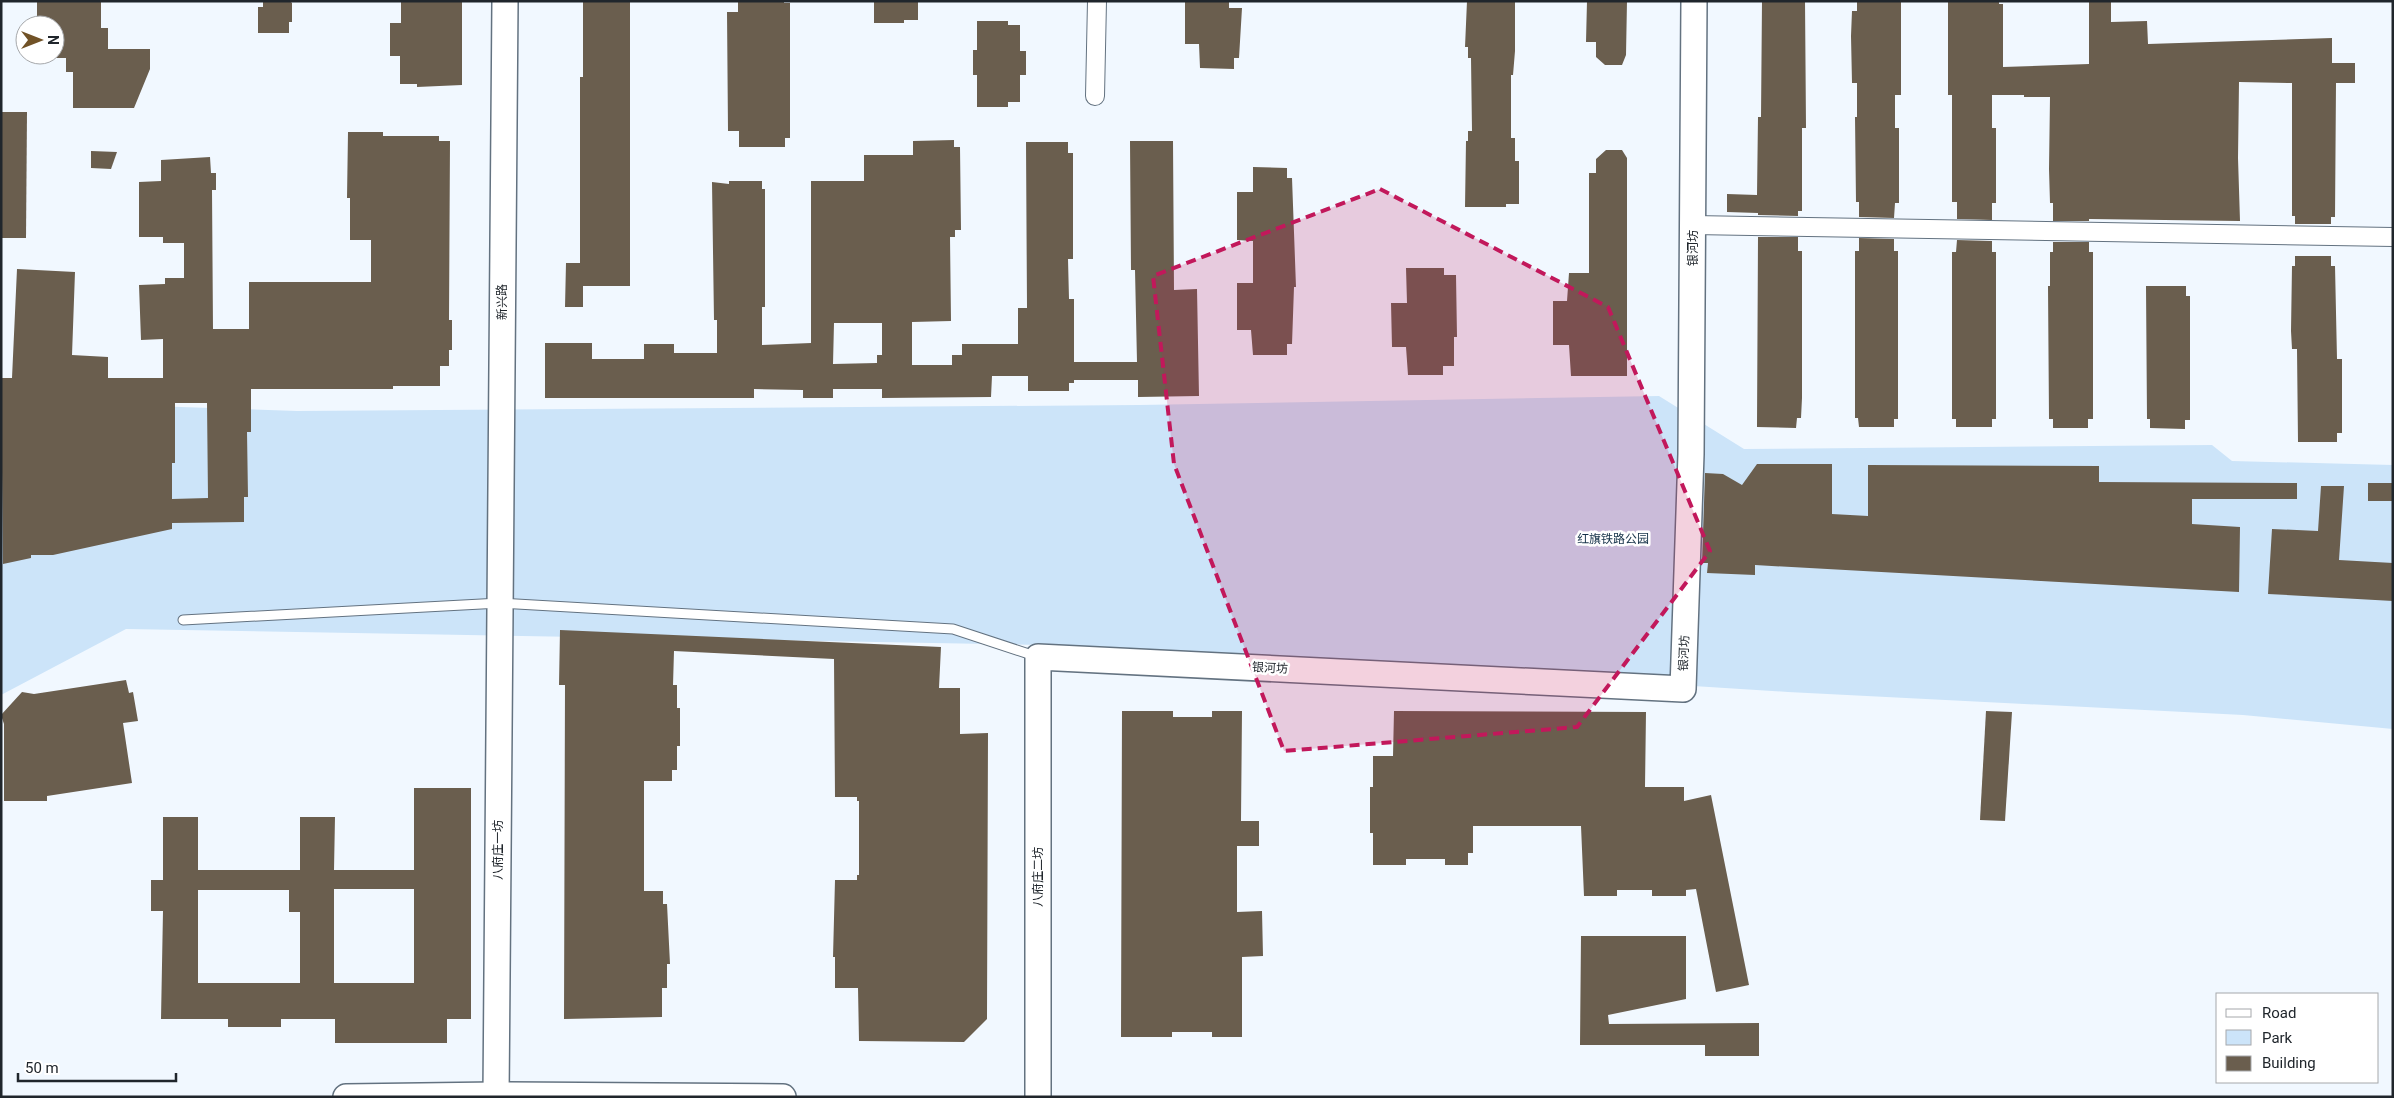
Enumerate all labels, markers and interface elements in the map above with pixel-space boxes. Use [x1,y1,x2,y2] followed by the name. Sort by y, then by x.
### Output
[15,15,65,65] north arrow
[45,35,61,45] text: N
[1686,230,1700,266] street label: 银河坊
[495,284,509,320] street label: 新兴路
[1577,532,1649,546] park label: 红旗铁路公园
[1676,635,1692,671] street label: 银河坊
[1252,660,1288,676] street label: 银河坊
[491,820,505,880] street label: 八府庄一坊
[1031,847,1045,907] street label: 八府庄二坊
[2216,993,2379,1083] legend
[2262,1004,2296,1022] text: Road
[2262,1029,2293,1047] text: Park
[18,1050,175,1082] scale bar
[2262,1054,2316,1072] text: Building
[25,1059,59,1077] text: 50 m

